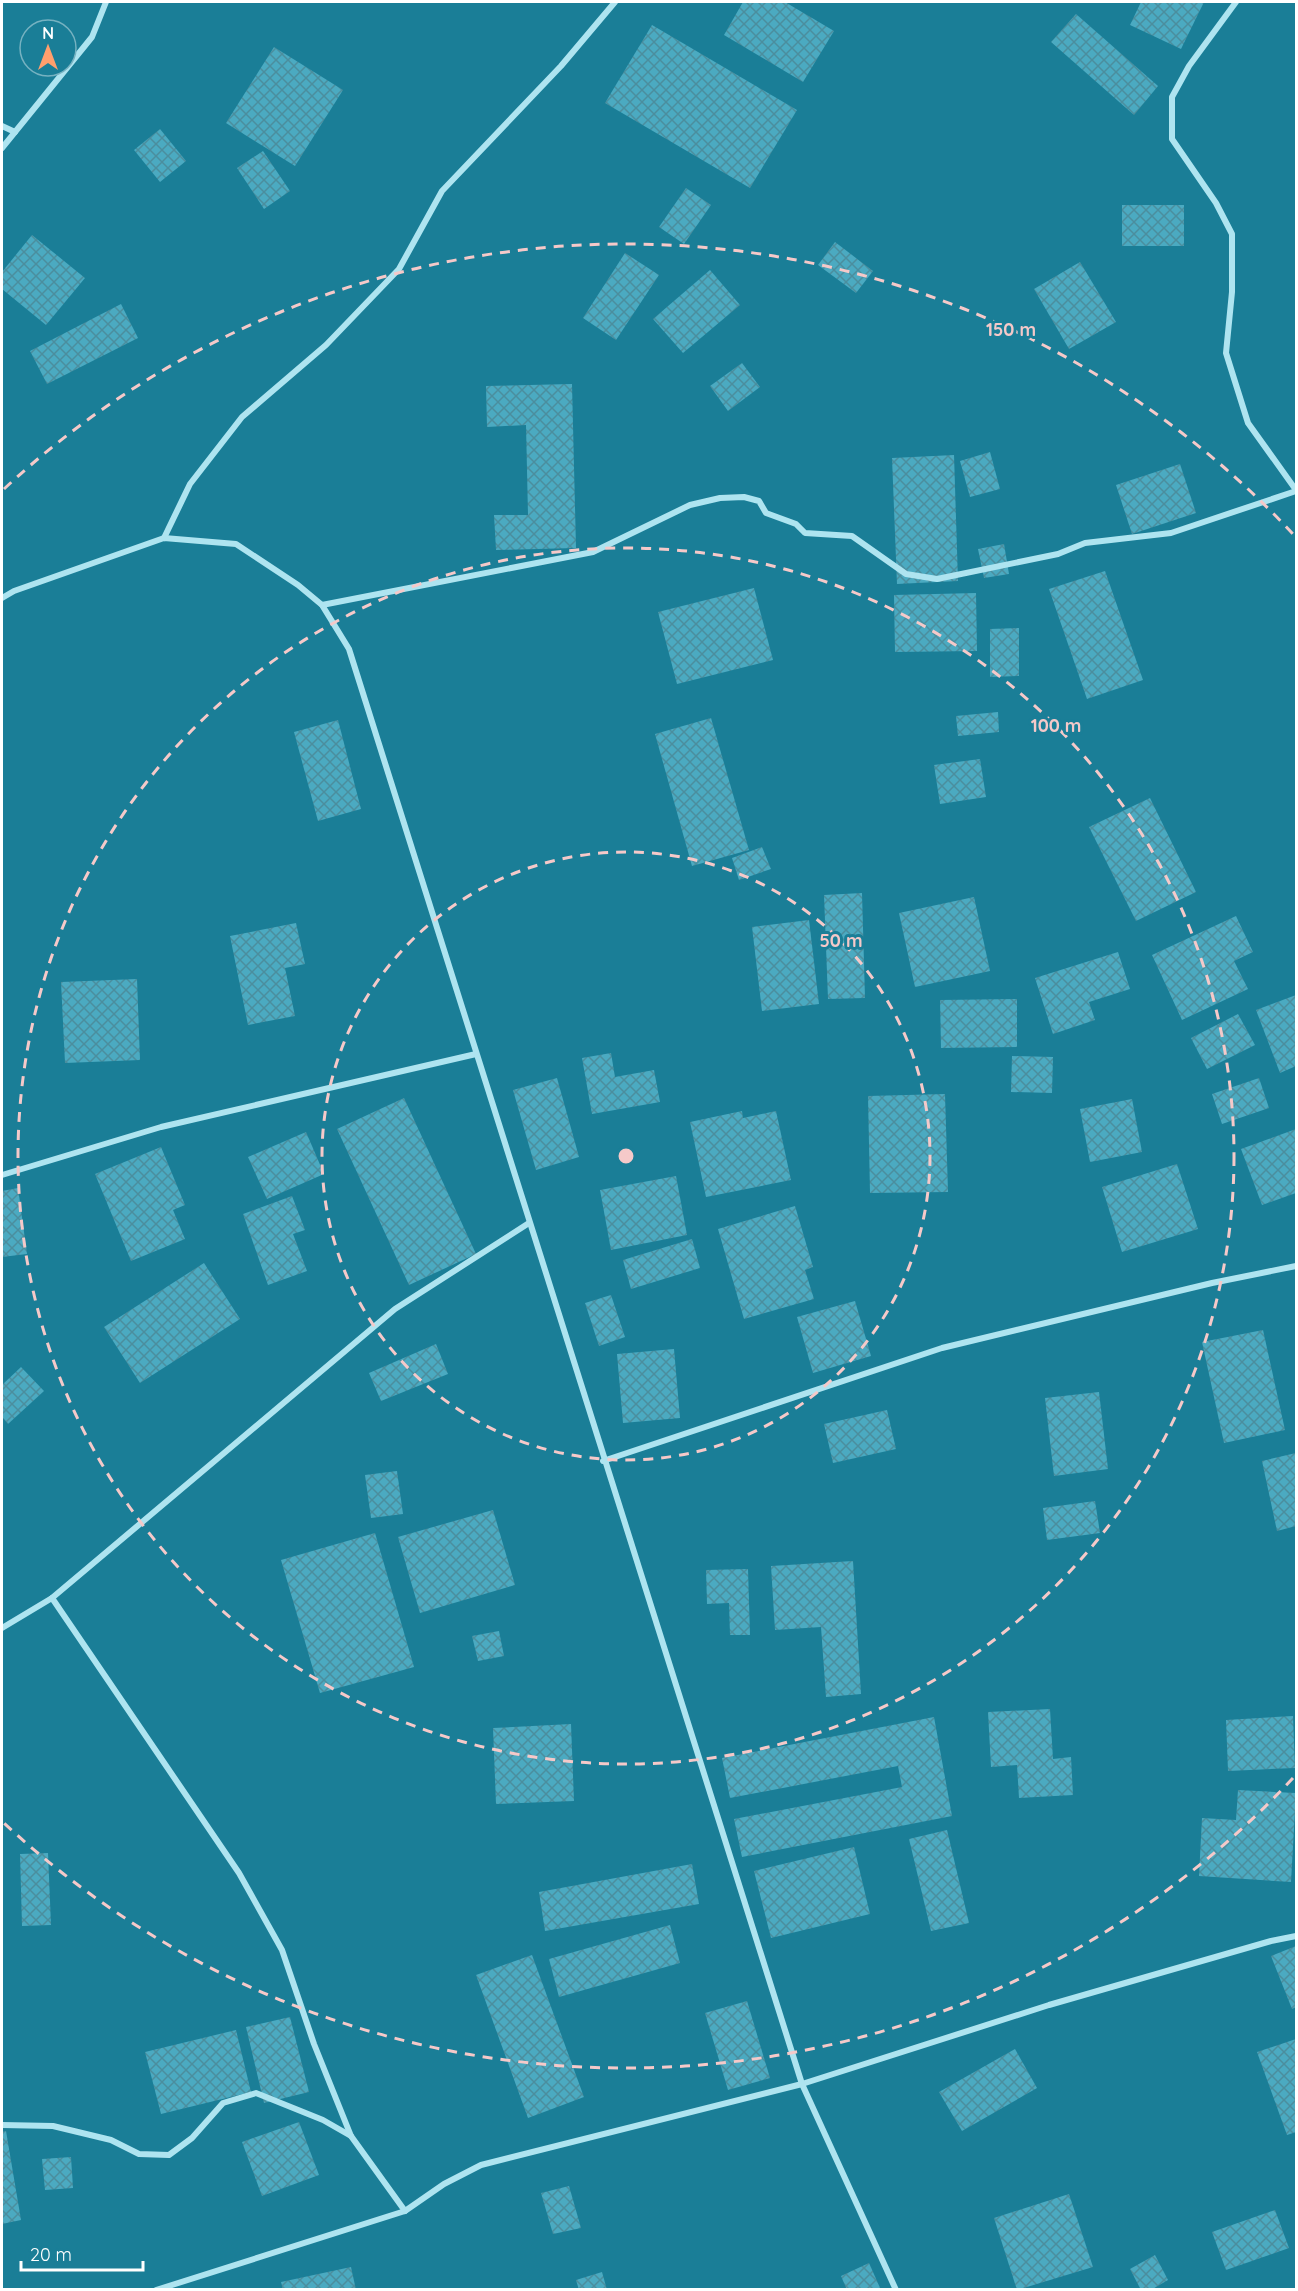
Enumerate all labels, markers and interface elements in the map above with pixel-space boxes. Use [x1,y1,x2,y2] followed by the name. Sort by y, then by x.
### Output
[18,18,78,78] north arrow
[42,23,54,43] text: N
[986,318,1036,341] text: 150 m
[1031,714,1081,737] text: 100 m
[819,929,863,952] text: 50 m
[616,1146,636,1166] centre of rings
[21,2234,142,2272] scale bar
[30,2243,72,2266] text: 20 m

